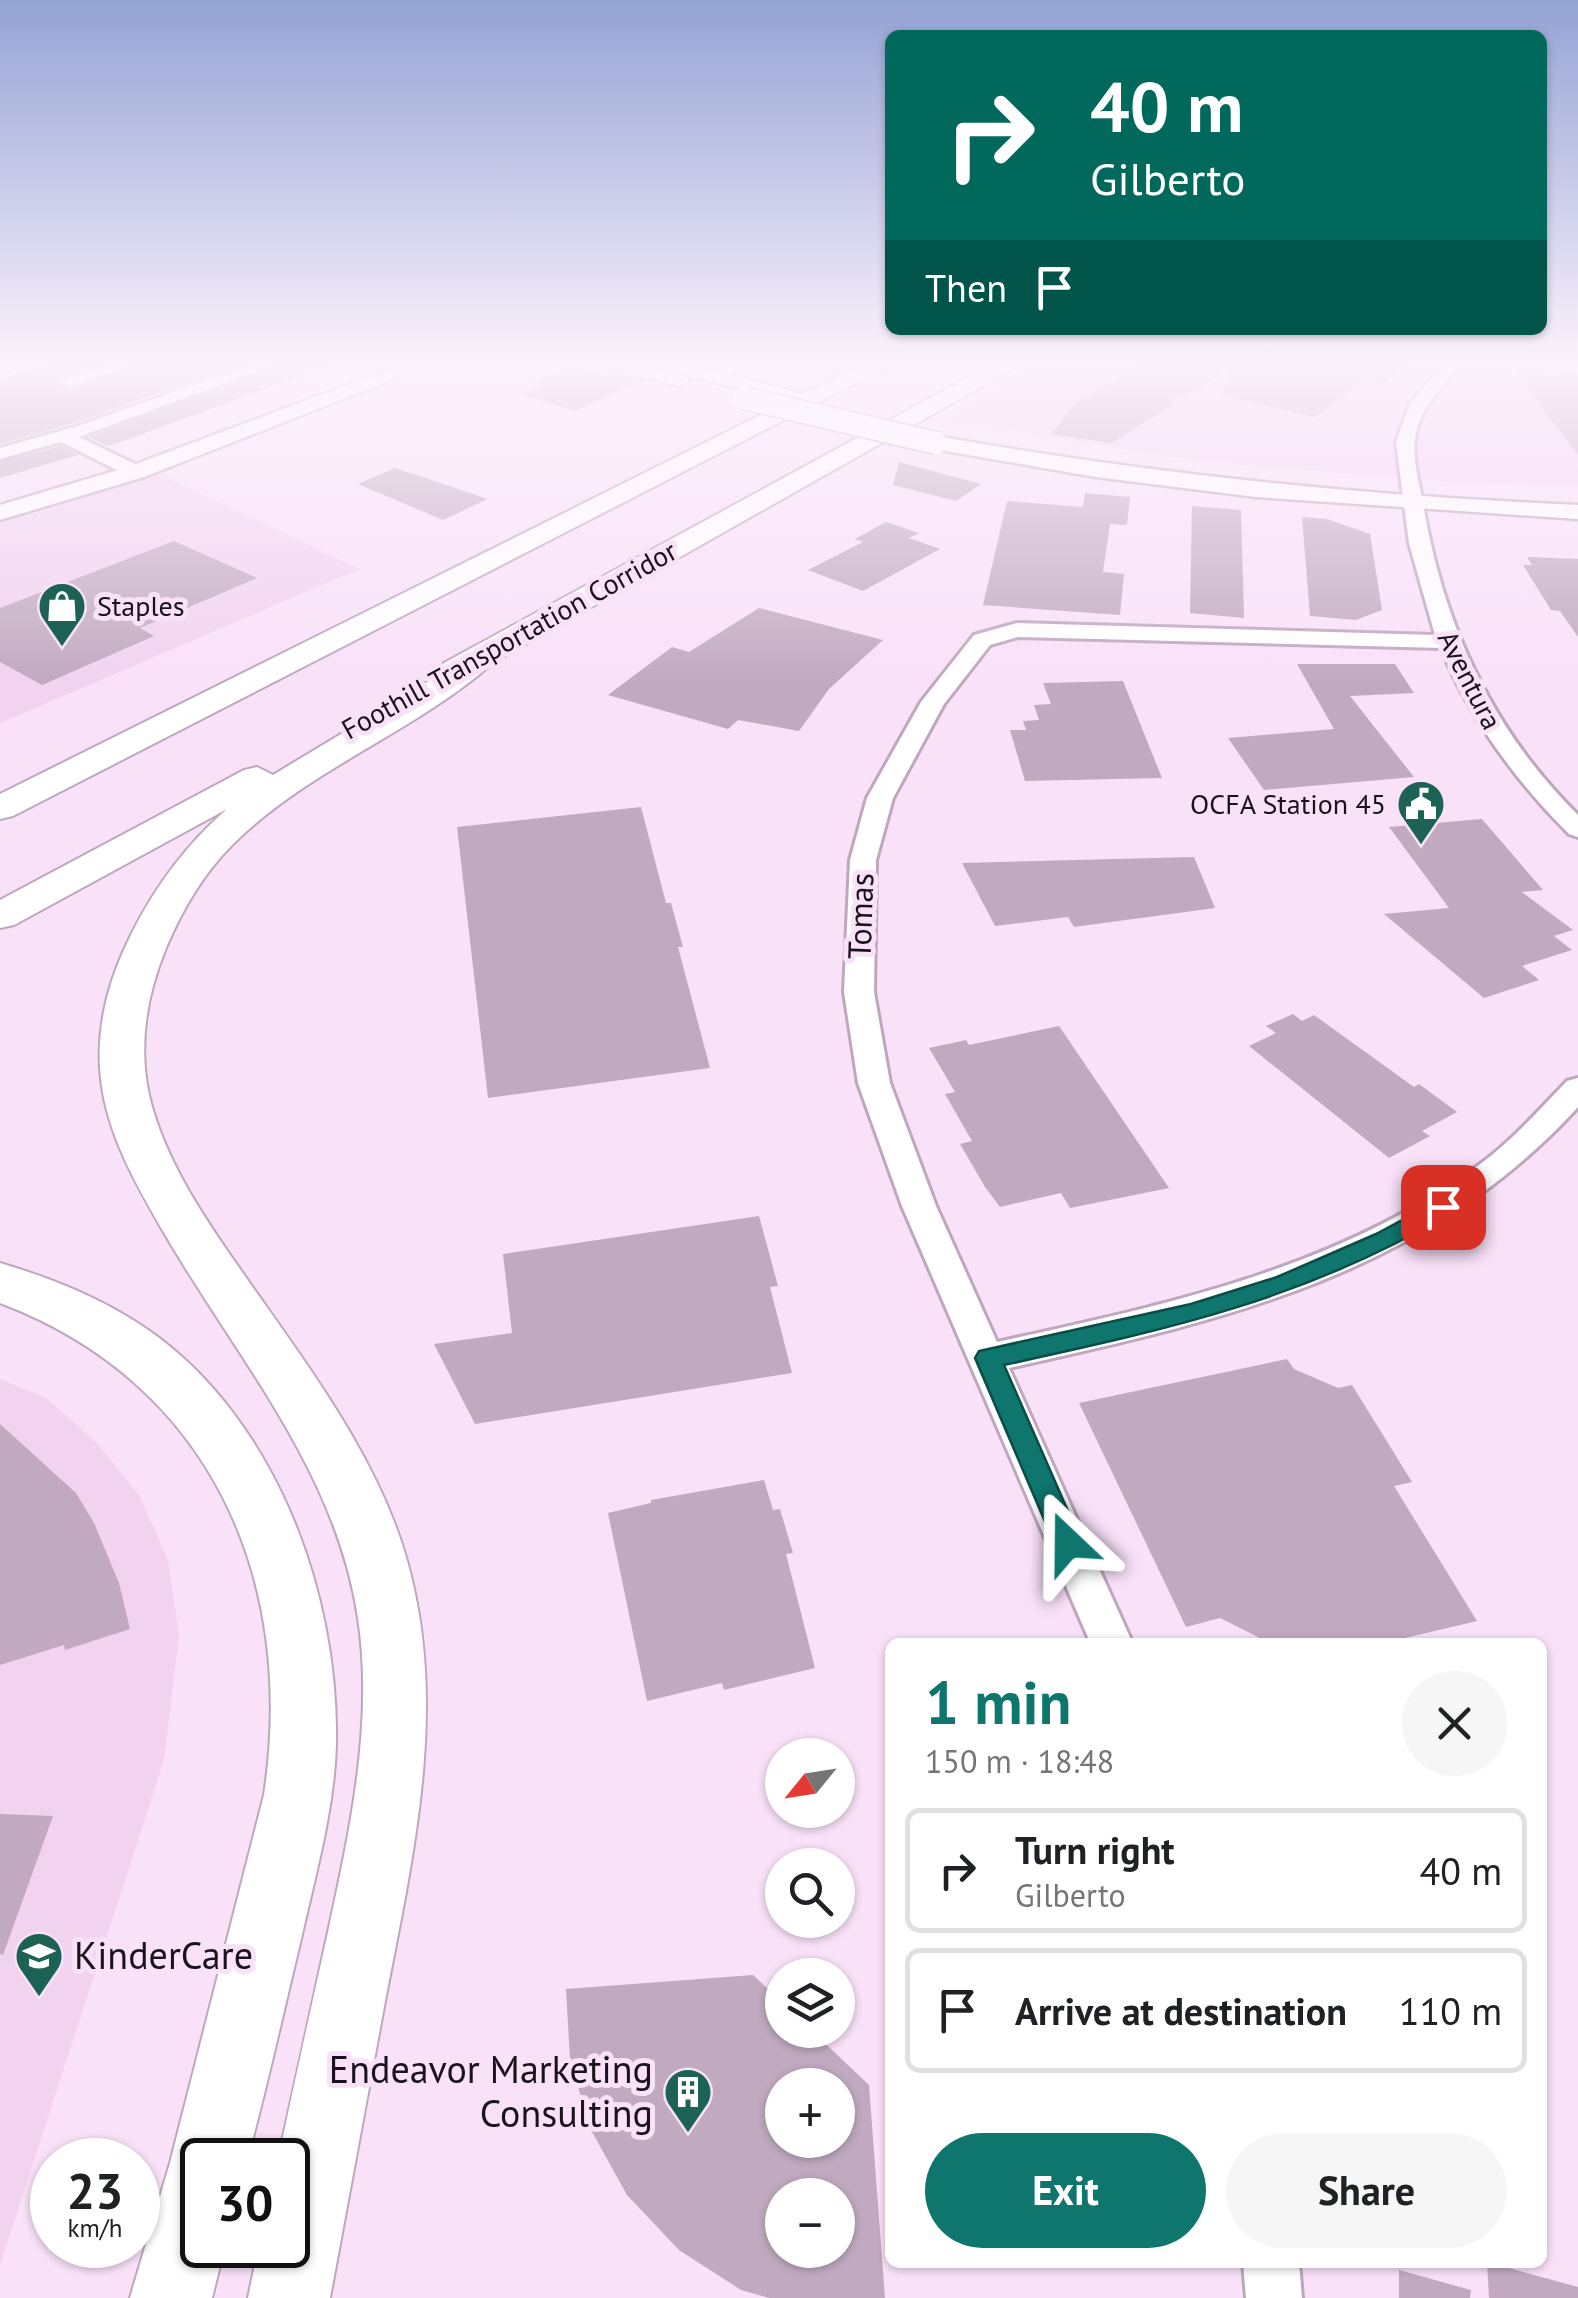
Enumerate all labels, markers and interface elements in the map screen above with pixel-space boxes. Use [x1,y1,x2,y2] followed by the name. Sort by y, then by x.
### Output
[1090,61,1243,151] text: 40 m
[925,70,1055,200] icon: right
[1090,149,1245,207] text: Gilberto
[1027,260,1082,315] icon: arrive
[925,263,1007,312] text: Then
[335,532,683,747] street label: Foothill Transportation Corridor
[36,580,88,648] shop icon: Staples
[97,587,185,624] place label: Staples
[1430,624,1511,735] street label: Aventura
[1395,778,1447,846] public building icon: OCFA Station 45
[1190,785,1386,822] place label: OCFA Station 45
[838,872,882,960] street label: Tomas
[1401,1165,1486,1250] pin
[1416,1180,1471,1235] icon: arrive
[1016,1491,1120,1595] position arrow
[925,1663,1071,1741] text: 1 min
[1402,1671,1507,1776] button: close
[765,1738,855,1828] north arrow
[765,1738,855,2268] map controls
[925,1740,1114,1782] text: 150 m · 18:48
[1015,1825,1175,1874] text: Turn right
[930,1843,985,1898] icon: right
[1420,1846,1502,1895] text: 40 m
[765,1848,855,1938] button: search
[1015,1874,1126,1916] text: Gilberto
[13,1930,65,1998] school or university icon: KinderCare
[74,1930,253,1979] place label: KinderCare
[765,1958,855,2048] button: layers
[930,1983,985,2038] icon: arrive
[1015,1986,1347,2035] text: Arrive at destination
[1399,1986,1502,2035] text: 110 m
[329,2044,653,2137] place label: Endeavor Marketing Consulting
[662,2066,714,2134] building icon: Endeavor Marketing Consulting
[765,2068,855,2158] button: +
[925,2133,1206,2248] button: Exit
[1226,2133,1507,2248] button: Share
[180,2138,310,2268] speed limit sign: 30
[67,2158,123,2223] text: 23
[765,2178,855,2268] button: −
[68,2212,122,2244] text: km/h

